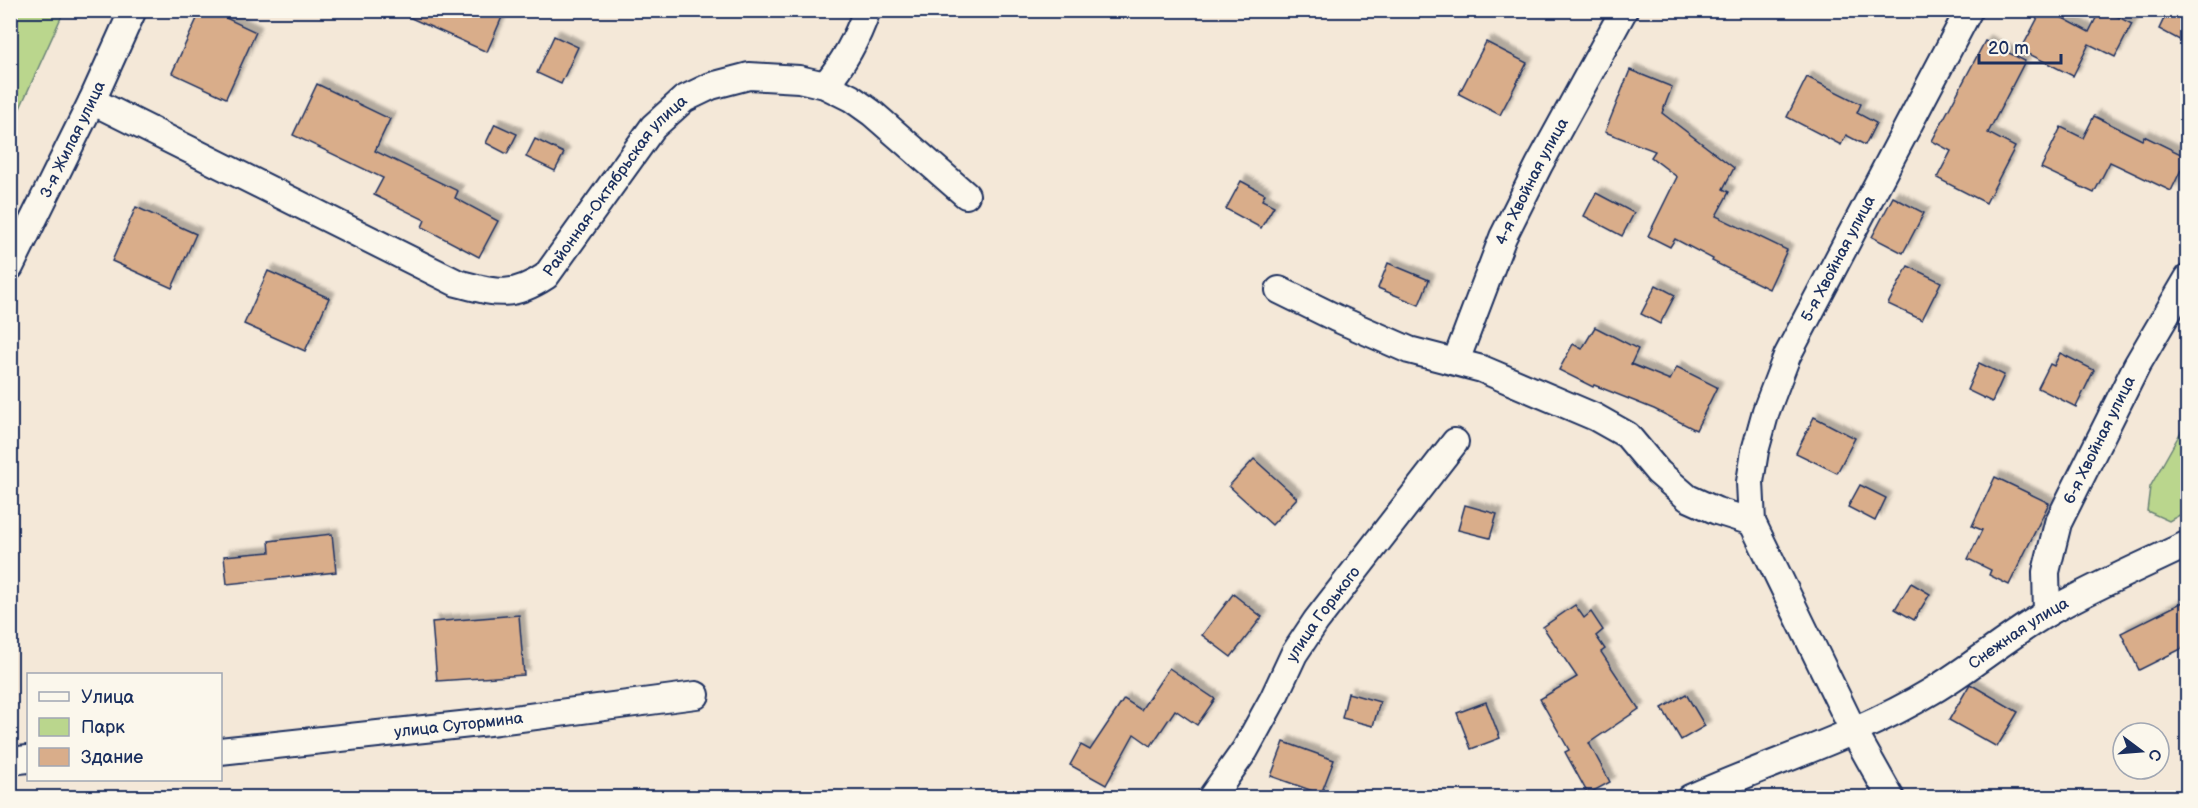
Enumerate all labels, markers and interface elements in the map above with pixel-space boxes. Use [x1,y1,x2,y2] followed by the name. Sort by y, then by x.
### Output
[1979,27,2062,65] scale bar
[1988,38,2029,59] text: 20 m
[36,78,109,201] street label: 3-я Жилая улица
[539,91,691,280] street label: Районная-Октябрьская улица
[1491,114,1573,248] street label: 4-я Хвойная улица
[1797,192,1879,325] street label: 5-я Хвойная улица
[2059,373,2140,507] street label: 6-я Хвойная улица
[1282,563,1364,665] street label: улица Горького
[1965,593,2072,673] street label: Снежная улица
[27,673,222,781] legend
[81,687,135,708] text: Улица
[393,708,525,742] street label: улица Сутормина
[81,717,125,738] text: Парк
[2111,721,2171,781] north arrow
[81,747,143,768] text: Здание
[2143,747,2165,763] text: С

